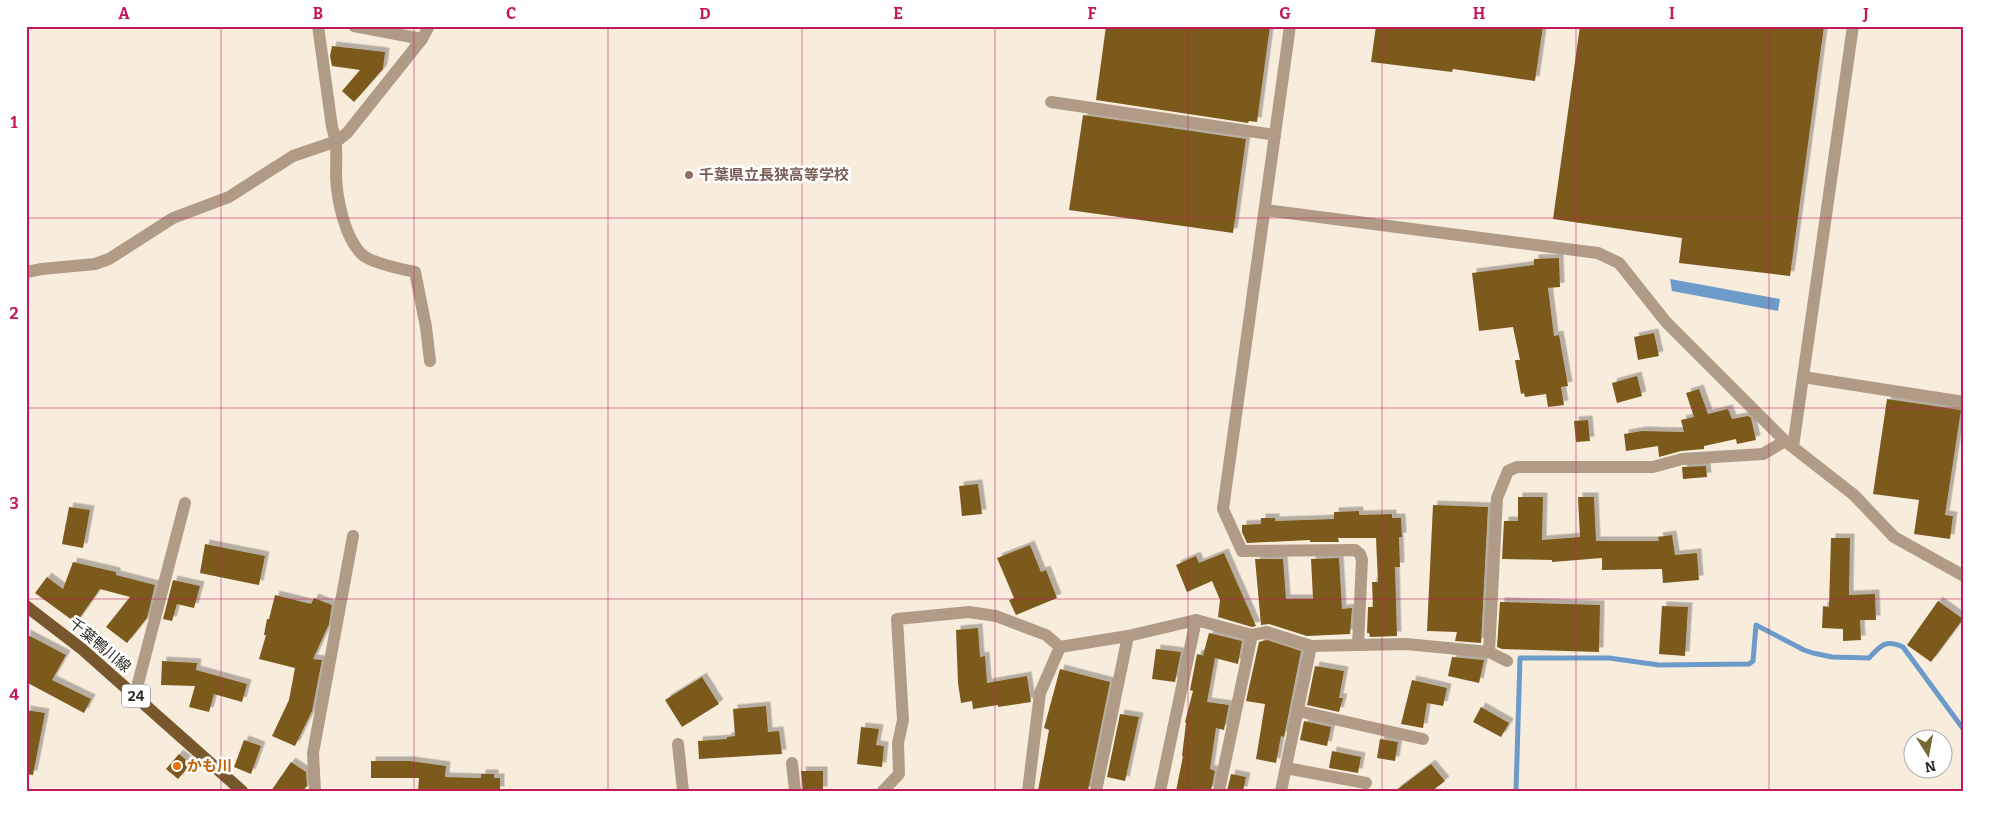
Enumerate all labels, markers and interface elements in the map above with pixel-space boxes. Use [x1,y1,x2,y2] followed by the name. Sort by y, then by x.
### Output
[118,4,130,23] text: A
[313,4,323,23] text: B
[506,4,516,23] text: C
[699,4,711,23] text: D
[893,4,903,23] text: E
[1088,4,1097,23] text: F
[1279,4,1291,23] text: G
[1473,4,1486,23] text: H
[1669,4,1675,23] text: I
[1862,4,1869,23] text: J
[11,113,18,132] text: 1
[699,166,849,184] place label: 千葉県立長狭高等学校
[683,169,695,181] marker: 千葉県立長狭高等学校
[9,304,19,323] text: 2
[9,494,19,513] text: 3
[65,614,135,676] street label: 千葉鴨川線
[122,684,150,708] road number: 24
[9,685,19,704] text: 4
[1902,730,1952,780] north arrow
[187,757,232,775] place label: かも川
[1923,757,1937,776] text: N
[171,760,183,772] marker: かも川

